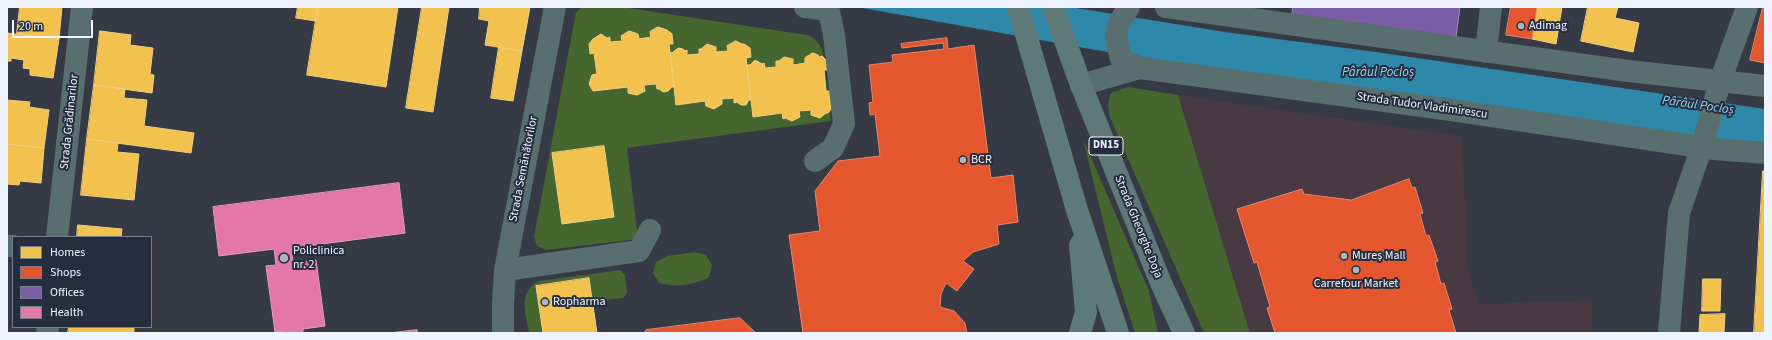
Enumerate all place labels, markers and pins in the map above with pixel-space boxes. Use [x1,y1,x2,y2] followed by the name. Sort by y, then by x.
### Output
[1529,19,1567,33] place label: Adimag
[1516,21,1526,31] marker: Adimag
[971,153,992,167] place label: BCR
[958,155,968,165] marker: BCR
[293,244,344,272] place label: Policlinica nr. 2
[1352,249,1406,263] place label: Mureș Mall
[1339,251,1349,261] marker: Mureș Mall
[278,252,290,264] marker: Policlinica nr. 2
[1351,265,1361,275] marker: Carrefour Market
[1314,277,1398,291] place label: Carrefour Market
[553,295,606,309] place label: Ropharma
[540,297,550,307] marker: Ropharma

